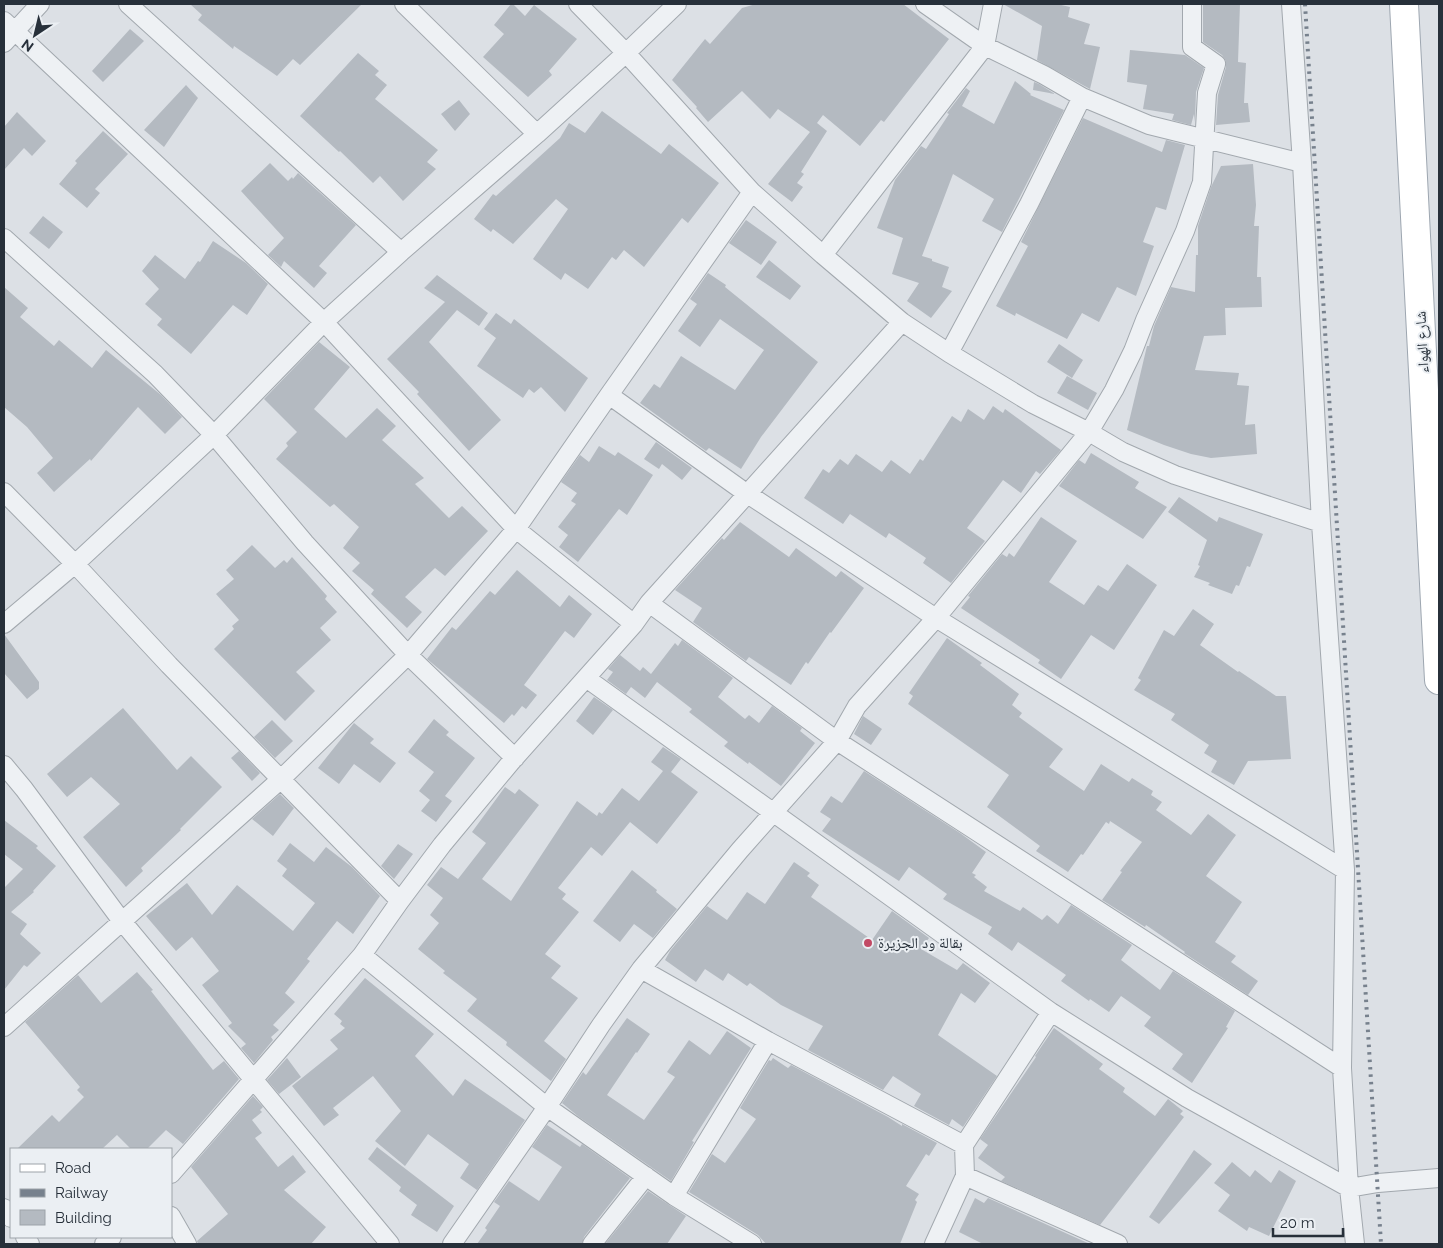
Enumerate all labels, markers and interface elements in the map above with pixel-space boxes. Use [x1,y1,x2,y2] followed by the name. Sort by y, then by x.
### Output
[10,10,60,60] north arrow
[19,36,37,55] text: N
[1411,310,1434,373] street label: شارع الهواء
[878,934,963,952] place label: بقالة ود الجزيرة
[862,937,874,949] marker: بقالة ود الجزيرة
[10,1148,172,1238] legend
[55,1159,91,1177] text: Road
[55,1184,108,1202] text: Railway
[1273,1206,1343,1238] scale bar
[55,1209,112,1227] text: Building
[1280,1214,1315,1232] text: 20 m

